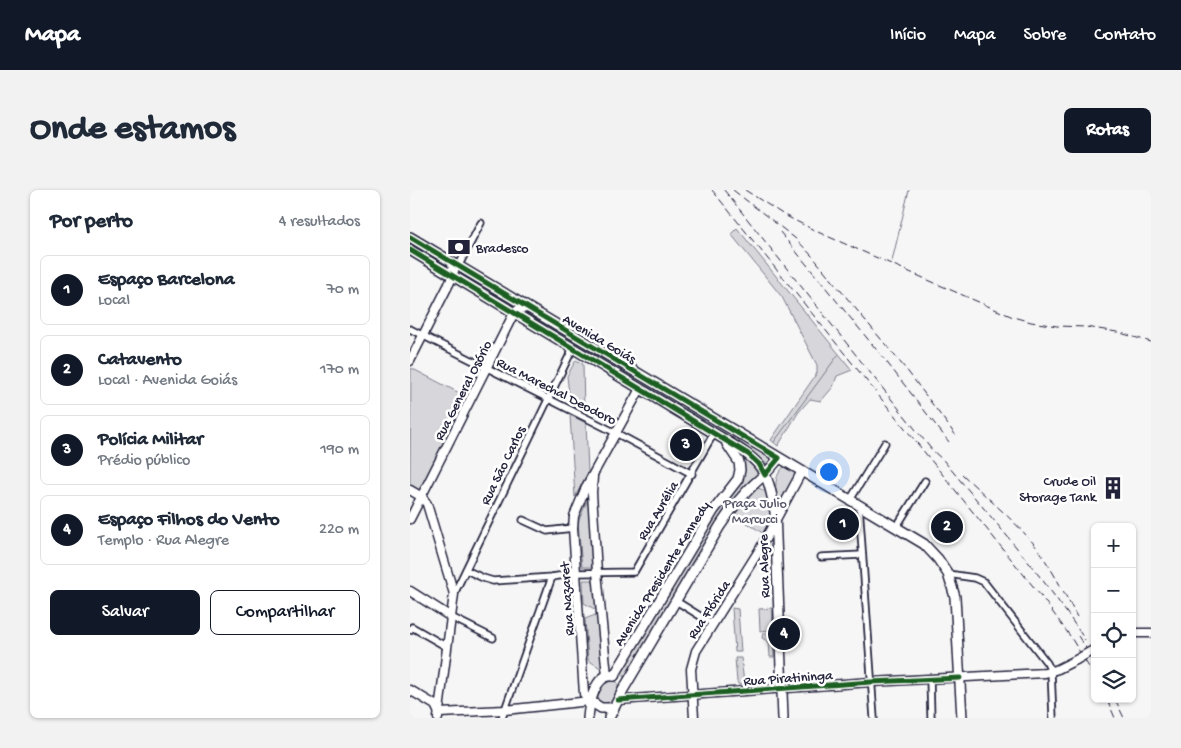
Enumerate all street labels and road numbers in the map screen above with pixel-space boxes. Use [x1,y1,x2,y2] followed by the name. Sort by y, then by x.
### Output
[559,312,639,369] street label: Avenida Goiás
[432,338,497,444] street label: Rua General Osório
[493,355,619,430] street label: Rua Marechal Deodoro
[478,423,531,508] street label: Rua São Carlos
[635,478,684,544] street label: Rua Aurélia
[611,499,715,650] street label: Avenida Presidente Kennedy
[756,533,775,598] street label: Rua Alegre
[557,560,580,636] street label: Rua Nazaret
[685,577,736,643] street label: Rua Flórida
[743,668,835,691] street label: Rua Piratininga

